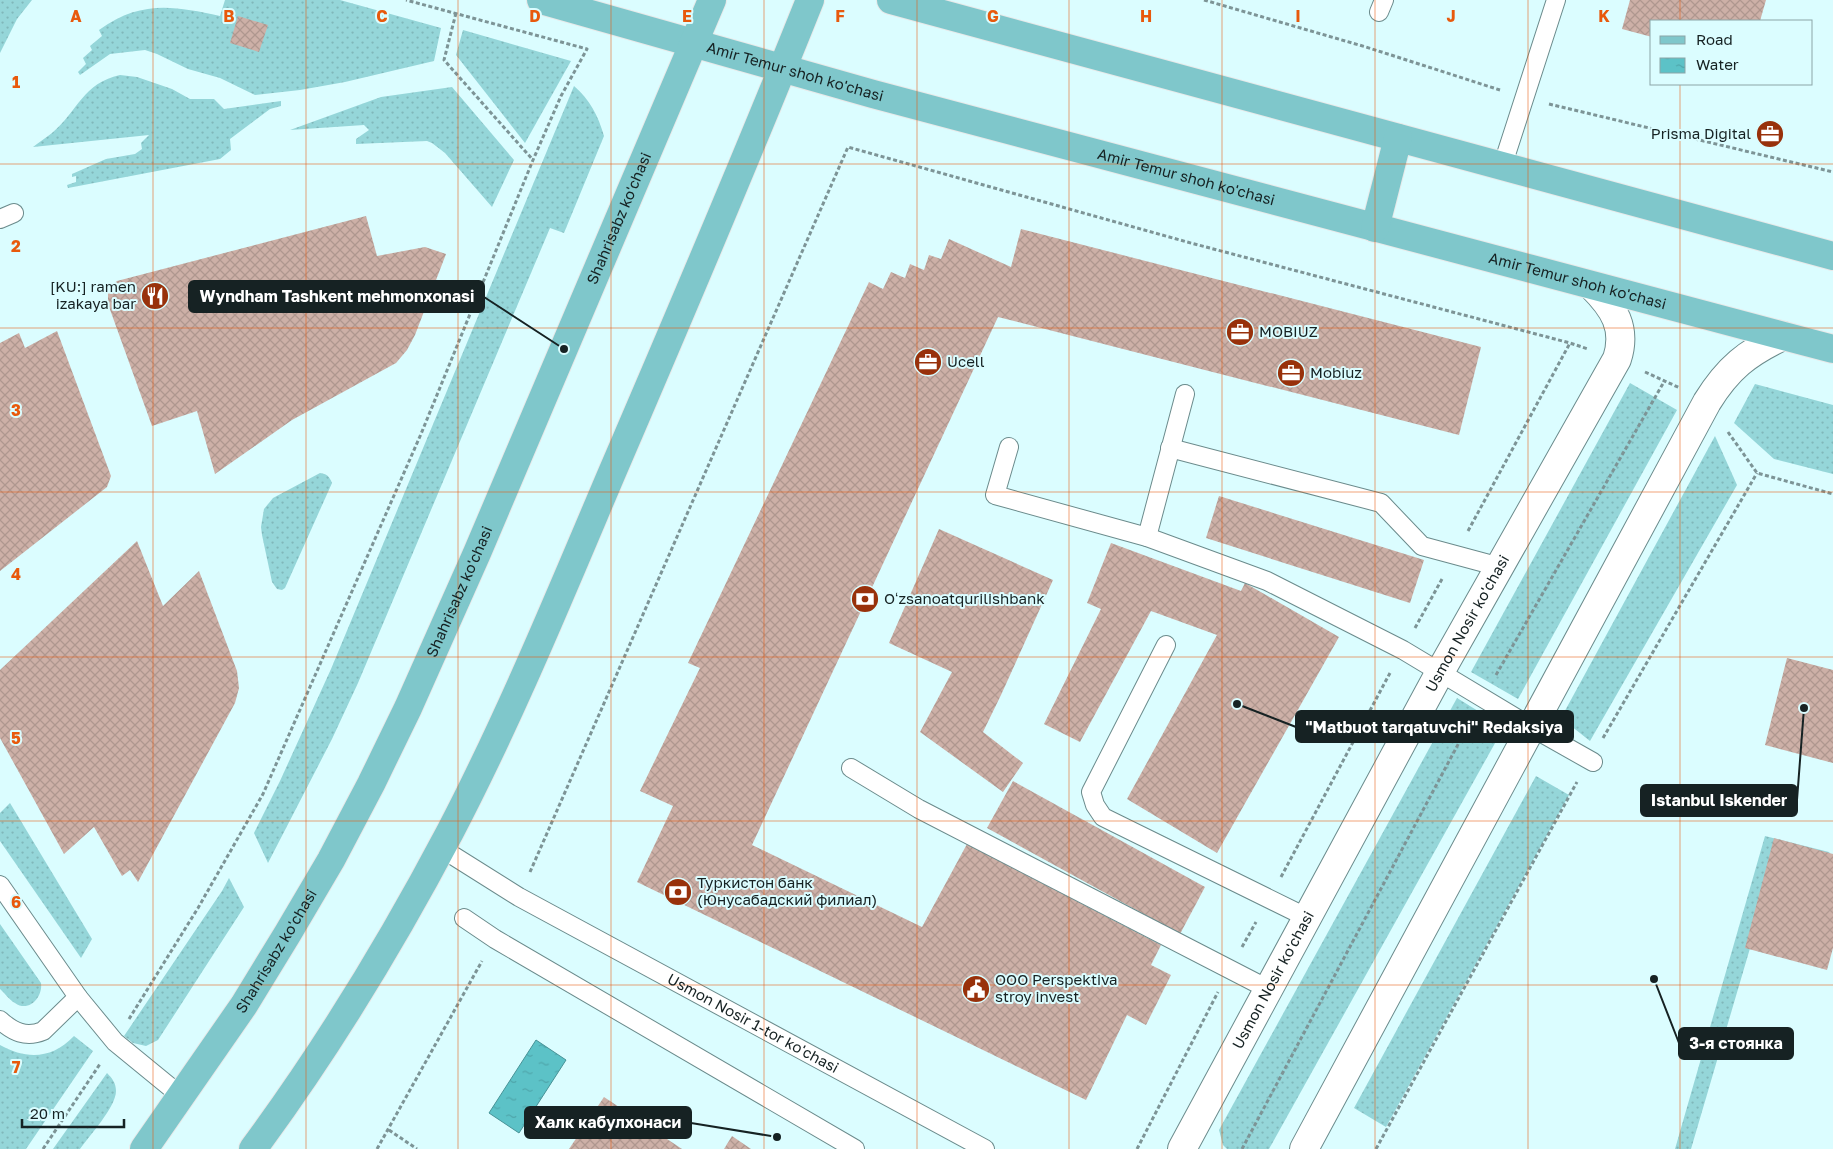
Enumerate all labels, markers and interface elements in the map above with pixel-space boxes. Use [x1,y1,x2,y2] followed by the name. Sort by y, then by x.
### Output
[70,6,82,26] text: A
[223,6,235,26] text: B
[376,6,388,26] text: C
[529,6,541,26] text: D
[682,6,692,26] text: E
[835,6,845,26] text: F
[987,6,999,26] text: G
[1140,6,1152,26] text: H
[1295,6,1301,26] text: I
[1446,6,1456,26] text: J
[1598,6,1610,26] text: K
[1650,20,1813,85] legend
[1696,30,1733,48] text: Road
[705,37,886,104] street label: Amir Temur shoh ko'chasi
[1696,55,1739,73] text: Water
[12,72,20,92] text: 1
[1755,119,1785,149] office icon: Prisma Digital
[1651,124,1751,142] place label: Prisma Digital
[1096,144,1277,208] street label: Amir Temur shoh ko'chasi
[582,149,654,287] street label: Shahrisabz ko'chasi
[11,236,21,256] text: 2
[1487,248,1668,312] street label: Amir Temur shoh ko'chasi
[50,277,136,312] place label: [KU:] ramen izakaya bar
[140,281,170,311] restaurant icon: [KU:] ramen izakaya bar
[189,281,484,312] callout: Wyndham Tashkent mehmonxonasi
[200,286,474,306] text: Wyndham Tashkent mehmonxonasi
[1225,317,1255,347] office icon: MOBIUZ
[1259,322,1318,340] place label: MOBIUZ
[913,347,943,377] office icon: Ucell
[947,352,985,370] place label: Ucell
[1276,358,1306,388] office icon: Mobiuz
[1310,363,1362,381] place label: Mobiuz
[11,400,21,420] text: 3
[422,523,495,660] street label: Shahrisabz ko'chasi
[1421,551,1512,695] street label: Usmon Nosir ko'chasi
[11,564,21,584] text: 4
[850,584,880,614] bank icon: Oʻzsanoatqurilishbank
[884,589,1045,607] place label: Oʻzsanoatqurilishbank
[1296,711,1573,742] callout: "Matbuot tarqatuvchi" Redaksiya
[1305,717,1563,737] text: "Matbuot tarqatuvchi" Redaksiya
[11,728,21,748] text: 5
[1641,785,1797,816] callout: Istanbul Iskender
[1651,790,1787,810] text: Istanbul Iskender
[697,873,877,908] place label: Туркистон банк (Юнусабадский филиал)
[663,877,693,907] bank icon: Туркистон банк (Юнусабадский филиал)
[231,886,320,1016] street label: Shahrisabz ko'chasi
[11,892,21,912] text: 6
[1228,907,1317,1052] street label: Usmon Nosir ko'chasi
[665,969,842,1076] street label: Usmon Nosir 1-tor ko'chasi
[995,970,1117,1005] place label: ООО Perspektiva stroy invest
[961,974,991,1004] public building icon: ООО Perspektiva stroy invest
[1679,1028,1793,1059] callout: 3-я стоянка
[1689,1033,1783,1053] text: 3-я стоянка
[12,1057,21,1077] text: 7
[22,1096,125,1128] scale bar
[30,1104,65,1122] text: 20 m
[525,1107,691,1138] callout: Халк кабулхонаси
[535,1112,681,1132] text: Халк кабулхонаси

